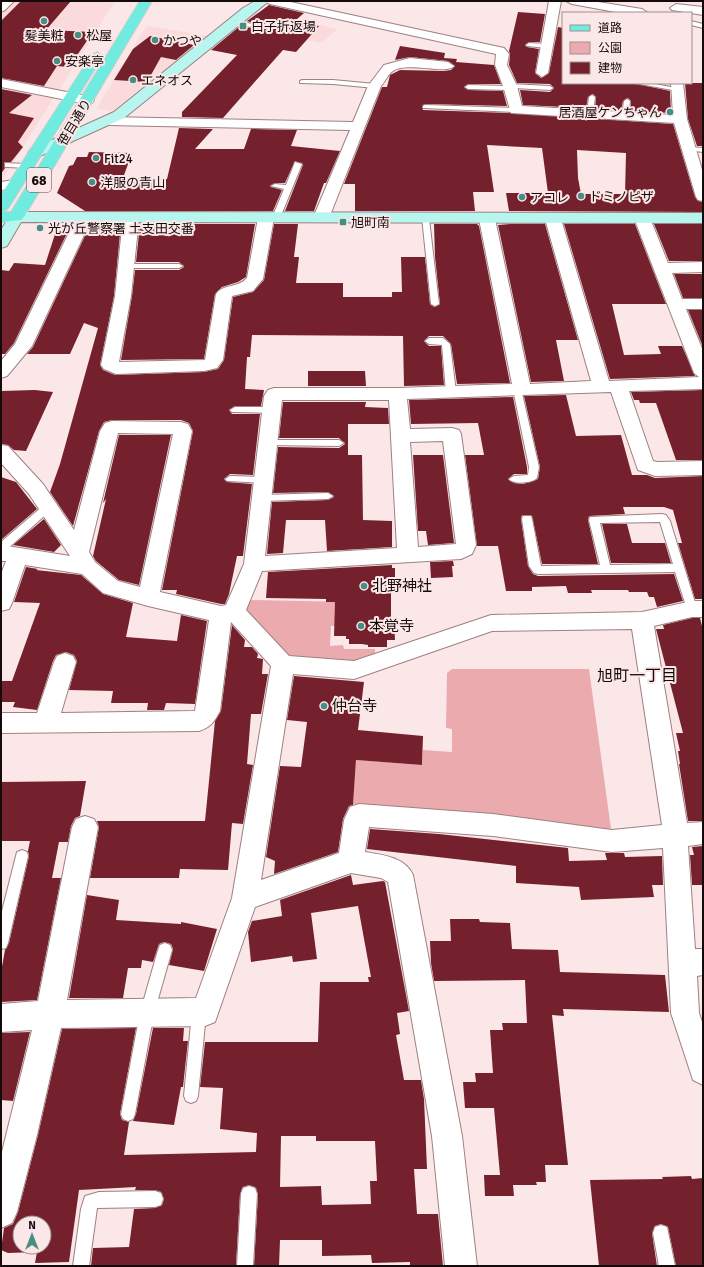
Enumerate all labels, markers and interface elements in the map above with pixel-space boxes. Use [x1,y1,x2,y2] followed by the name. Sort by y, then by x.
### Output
[562,12,692,84] legend
[39,16,49,26] marker: 髪美粧
[251,19,316,35] place label: 白子折返場
[238,21,248,31] marker: 白子折返場
[598,21,622,36] text: 道路
[24,28,64,44] place label: 髪美粧
[86,28,112,44] place label: 松屋
[73,30,83,40] marker: 松屋
[163,33,202,49] place label: かつや
[150,35,160,45] marker: かつや
[598,41,622,56] text: 公園
[65,54,104,70] place label: 安楽亭
[52,56,62,66] marker: 安楽亭
[598,61,622,76] text: 建物
[141,73,193,89] place label: エネオス
[128,75,138,85] marker: エネオス
[55,96,95,149] street label: 笹目通り
[558,105,662,121] place label: 居酒屋ケンちゃん
[665,107,675,117] marker: 居酒屋ケンちゃん
[104,151,133,167] place label: Fit24
[91,153,101,163] marker: Fit24
[27,168,51,192] road number: 68
[100,175,165,191] place label: 洋服の青山
[87,177,97,187] marker: 洋服の青山
[589,189,654,205] place label: ドミノピザ
[530,190,569,206] place label: アコレ
[576,191,586,201] marker: ドミノピザ
[517,192,527,202] marker: アコレ
[351,215,390,231] place label: 旭町南
[338,217,348,227] marker: 旭町南
[48,221,194,237] place label: 光が丘警察署 土支田交番
[35,223,45,233] marker: 光が丘警察署 土支田交番
[372,577,432,595] place label: 北野神社
[359,581,369,591] marker: 北野神社
[369,617,414,635] place label: 本覚寺
[356,621,366,631] marker: 本覚寺
[597,666,677,686] district label: 旭町一丁目
[332,697,377,715] place label: 仲台寺
[319,701,329,711] marker: 仲台寺
[12,1215,52,1255] north arrow
[28,1219,36,1232] text: N

